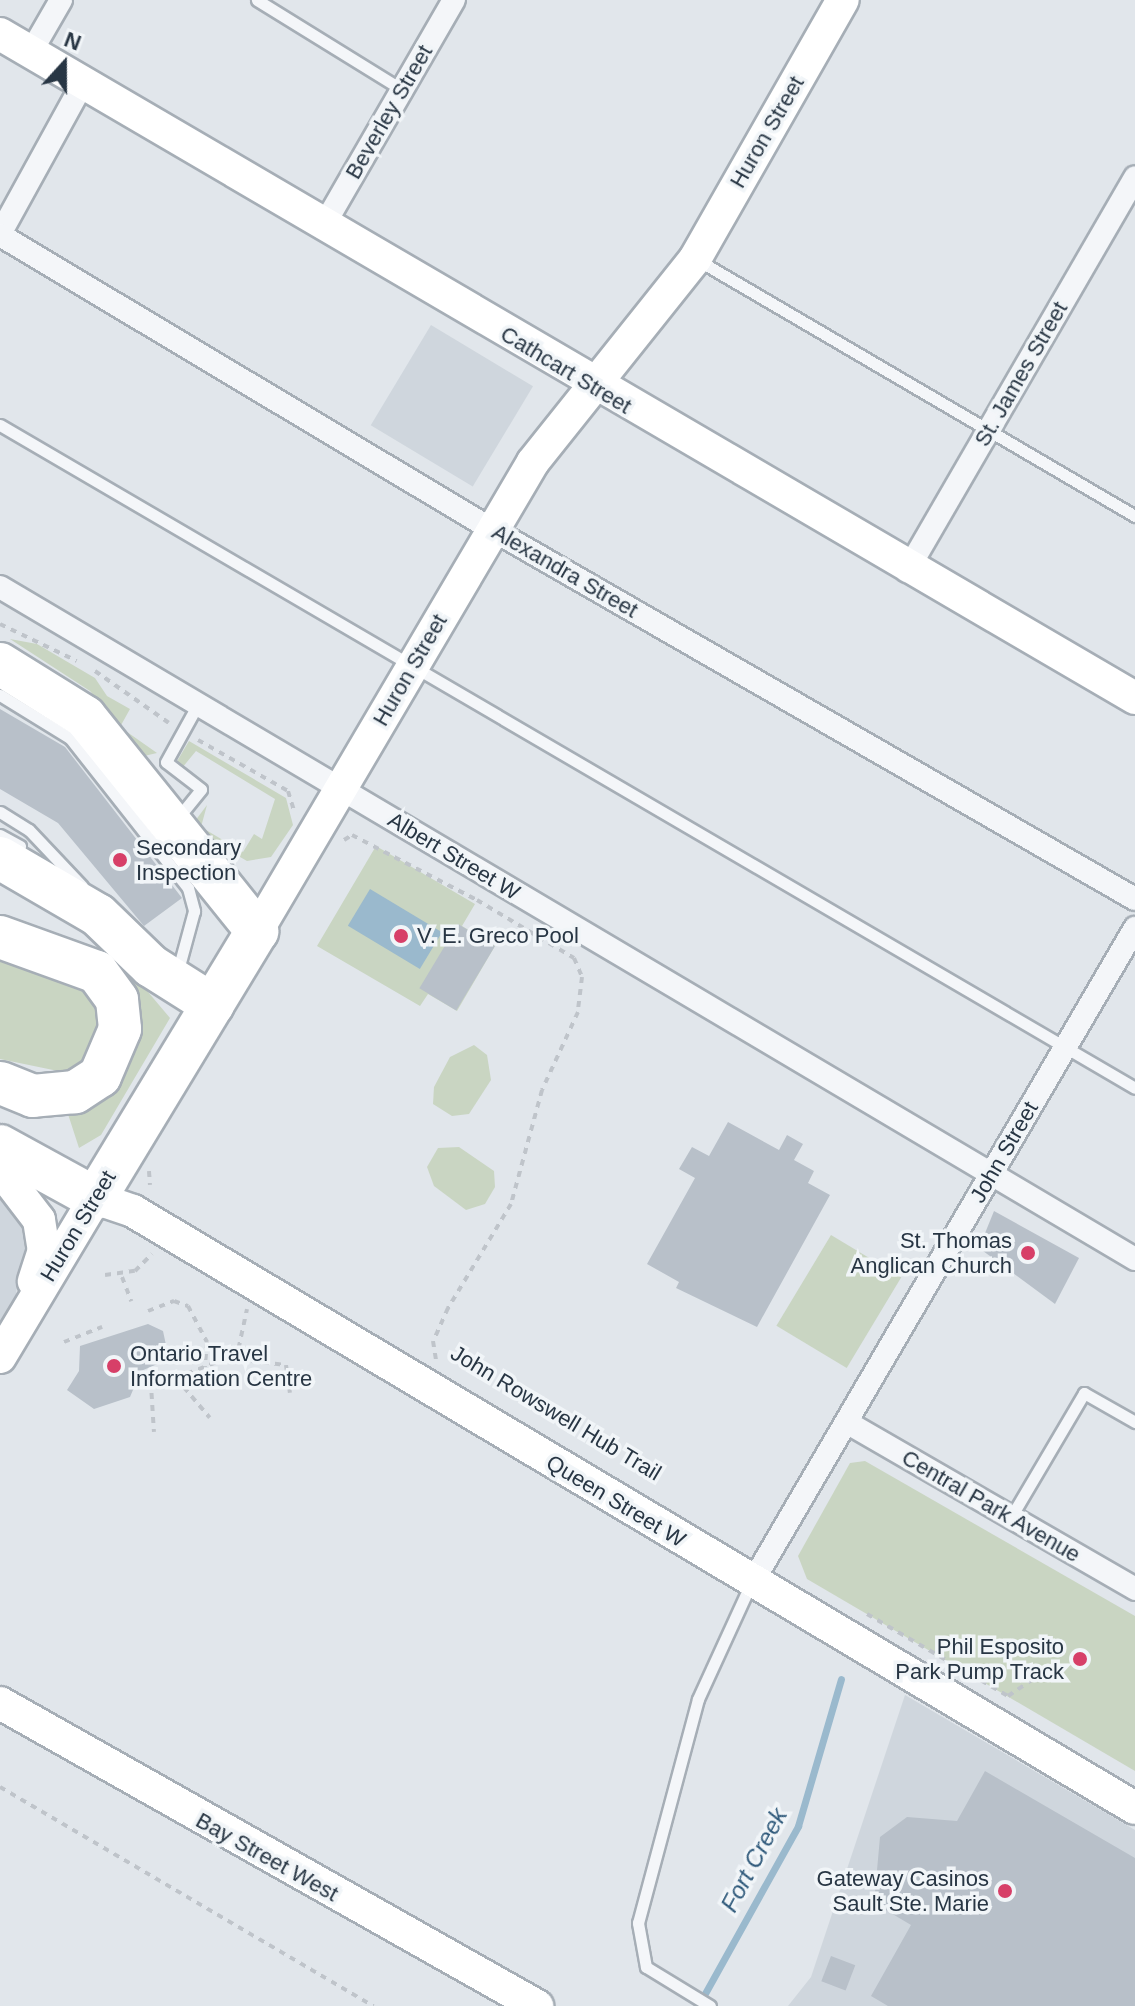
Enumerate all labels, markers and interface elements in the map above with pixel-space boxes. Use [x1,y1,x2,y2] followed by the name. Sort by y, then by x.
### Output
[24,24,104,104] north arrow
[61,27,85,56] text: N
[340,40,438,184] street label: Beverley Street
[724,71,810,193] street label: Huron Street
[969,297,1073,451] street label: St. James Street
[496,321,636,419] street label: Cathcart Street
[487,519,643,623] street label: Alexandra Street
[367,609,453,731] street label: Huron Street
[383,806,525,906] street label: Albert Street W
[136,834,241,886] place label: Secondary Inspection
[111,851,129,869] marker: Secondary Inspection
[417,923,579,949] place label: V. E. Greco Pool
[392,927,410,945] marker: V. E. Greco Pool
[964,1097,1044,1207] street label: John Street
[35,1166,121,1286] street label: Huron Street
[851,1227,1012,1278] place label: St. Thomas Anglican Church
[1019,1244,1037,1262] marker: St. Thomas Anglican Church
[130,1340,312,1392] place label: Ontario Travel Information Centre
[446,1340,666,1486] street label: John Rowswell Hub Trail
[105,1357,123,1375] marker: Ontario Travel Information Centre
[897,1444,1085,1568] street label: Central Park Avenue
[542,1449,690,1553] street label: Queen Street W
[895,1633,1064,1684] place label: Phil Esposito Park Pump Track
[1071,1650,1089,1668] marker: Phil Esposito Park Pump Track
[715,1803,793,1917] water label: Fort Creek
[191,1807,343,1907] street label: Bay Street West
[817,1865,989,1916] place label: Gateway Casinos Sault Ste. Marie
[996,1882,1014,1900] marker: Gateway Casinos Sault Ste. Marie

